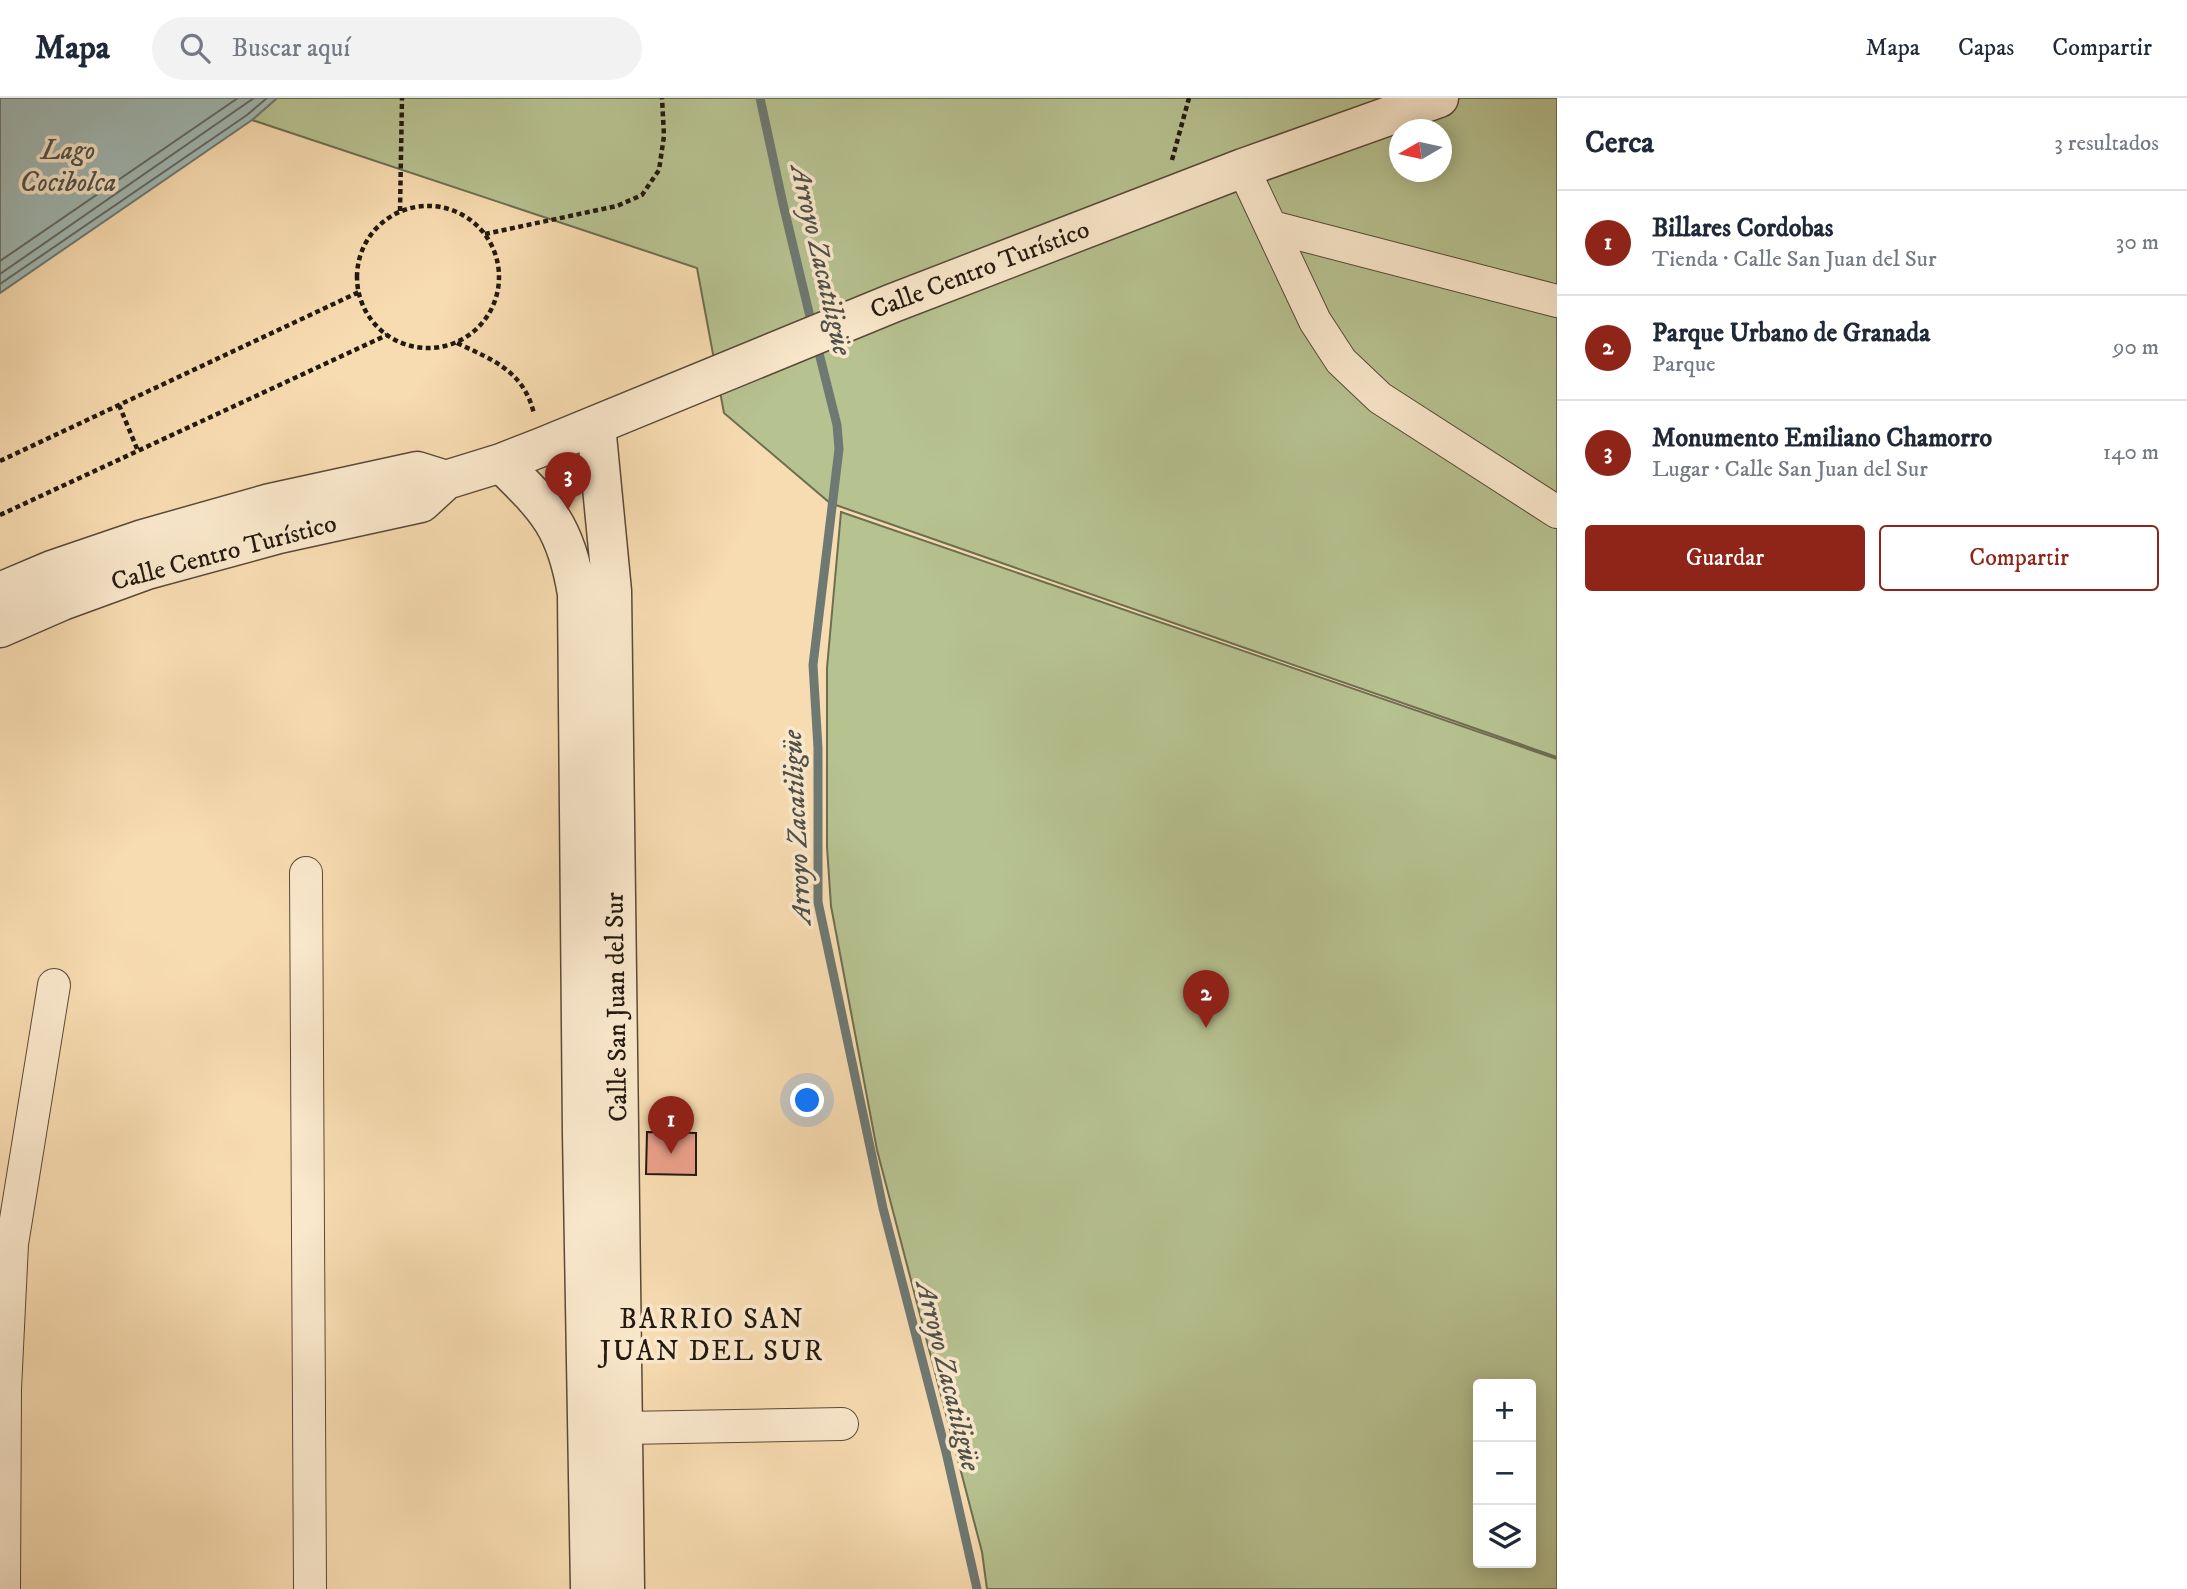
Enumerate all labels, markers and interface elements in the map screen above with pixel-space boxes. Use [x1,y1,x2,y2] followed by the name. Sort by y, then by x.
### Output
[152,17,642,80] search box
[35,28,110,69] text: Mapa
[176,29,214,67] icon: search
[232,32,350,65] text: Buscar aquí
[1866,33,1920,63] text: Mapa
[1958,33,2014,63] text: Capas
[2052,33,2152,63] text: Compartir
[1389,119,1452,182] north arrow
[1585,125,1654,162] text: Cerca
[2054,129,2159,158] text: 3 resultados
[20,133,116,200] water label: Lago Cocibolca
[781,159,860,360] water label: Arroyo Zacatiligüe
[1652,212,1833,245] text: Billares Cordobas
[866,213,1094,327] street label: Calle Centro Turístico
[1604,228,1612,257] text: 1
[2116,228,2159,257] text: 30 m
[1652,245,1937,274] text: Tienda · Calle San Juan del Sur
[1652,317,1930,350] text: Parque Urbano de Granada
[1602,333,1614,362] text: 2
[2113,333,2159,362] text: 90 m
[1652,350,1716,379] text: Parque
[1652,422,1992,455] text: Monumento Emiliano Chamorro
[1604,438,1612,467] text: 3
[2103,438,2159,467] text: 140 m
[545,452,591,510] pin: 3
[1652,455,1928,484] text: Lugar · Calle San Juan del Sur
[108,507,340,599] street label: Calle Centro Turístico
[1585,525,1865,591] button: Guardar
[1879,525,2159,591] button: Compartir
[774,728,820,928] water label: Arroyo Zacatiligüe
[598,892,636,1122] street label: Calle San Juan del Sur
[1183,970,1229,1028] pin: 2
[790,1083,824,1117] your location
[648,1096,694,1154] pin: 1
[907,1275,989,1476] water label: Arroyo Zacatiligüe
[597,1302,824,1369] district label: BARRIO SAN JUAN DEL SUR
[1473,1379,1536,1568] map controls
[1473,1379,1536,1442] button: +
[1473,1442,1536,1505] button: −
[1473,1505,1536,1568] button: layers

